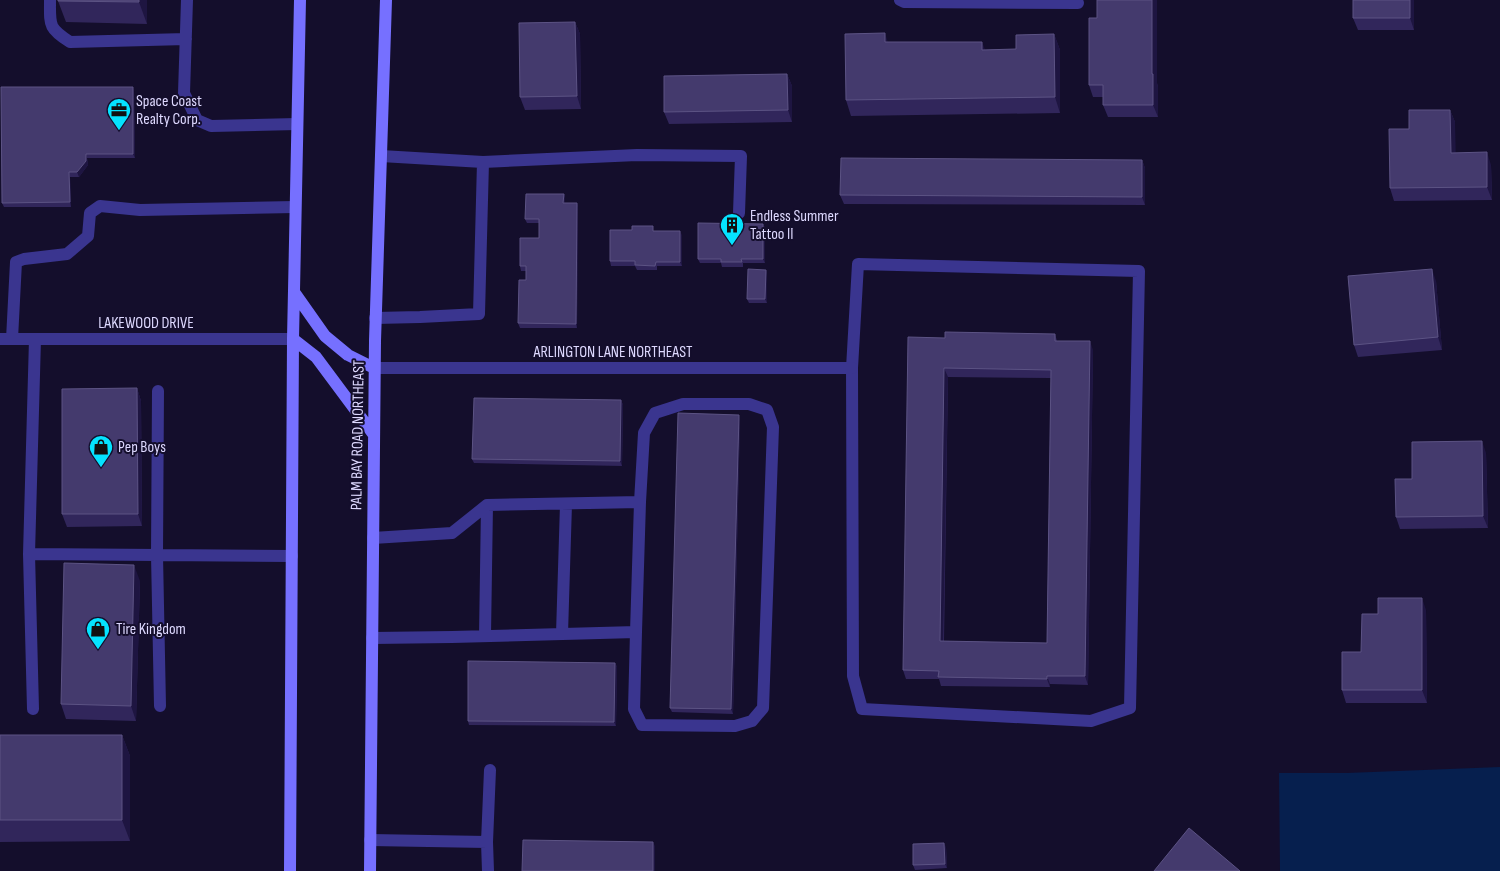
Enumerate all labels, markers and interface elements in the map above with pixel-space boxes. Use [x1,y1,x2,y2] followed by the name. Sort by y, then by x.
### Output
[136,92,202,129] place label: Space Coast Realty Corp.
[106,97,132,131] office icon: Space Coast Realty Corp.
[750,207,839,244] place label: Endless Summer Tattoo II
[719,212,745,246] building icon: Endless Summer Tattoo II
[98,314,194,333] street label: LAKEWOOD DRIVE
[533,343,693,362] street label: ARLINGTON LANE NORTHEAST
[347,359,369,510] street label: PALM BAY ROAD NORTHEAST
[88,434,114,468] shop icon: Pep Boys
[118,438,166,457] place label: Pep Boys
[85,616,111,650] shop icon: Tire Kingdom
[116,620,186,639] place label: Tire Kingdom

